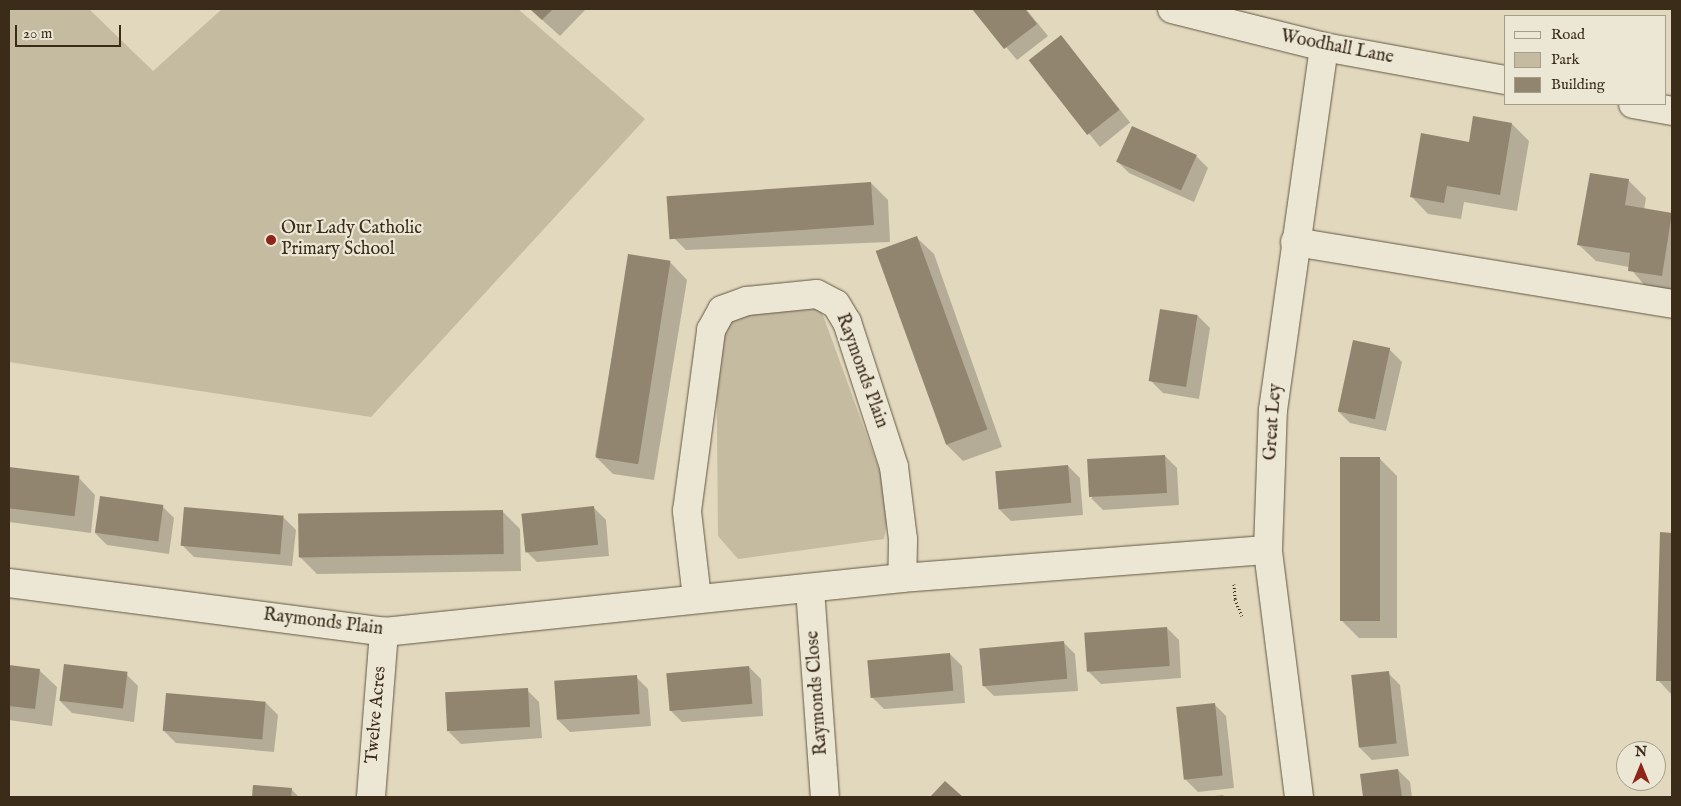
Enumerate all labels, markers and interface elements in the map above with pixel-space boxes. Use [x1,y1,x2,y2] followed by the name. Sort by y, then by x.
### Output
[18,15,124,47] scale bar
[1504,15,1666,105] legend
[23,24,52,43] text: 20 m
[1551,25,1585,44] text: Road
[1279,26,1395,70] street label: Woodhall Lane
[1551,50,1580,69] text: Park
[1551,75,1605,94] text: Building
[281,219,422,262] place label: Our Lady Catholic Primary School
[265,234,277,246] marker: Our Lady Catholic Primary School
[830,311,892,431] street label: Raymonds Plain
[1261,383,1287,461] street label: Great Ley
[262,605,384,641] street label: Raymonds Plain
[803,630,833,756] street label: Raymonds Close
[362,665,392,765] street label: Twelve Acres
[1616,741,1666,791] north arrow
[1635,743,1647,761] text: N

